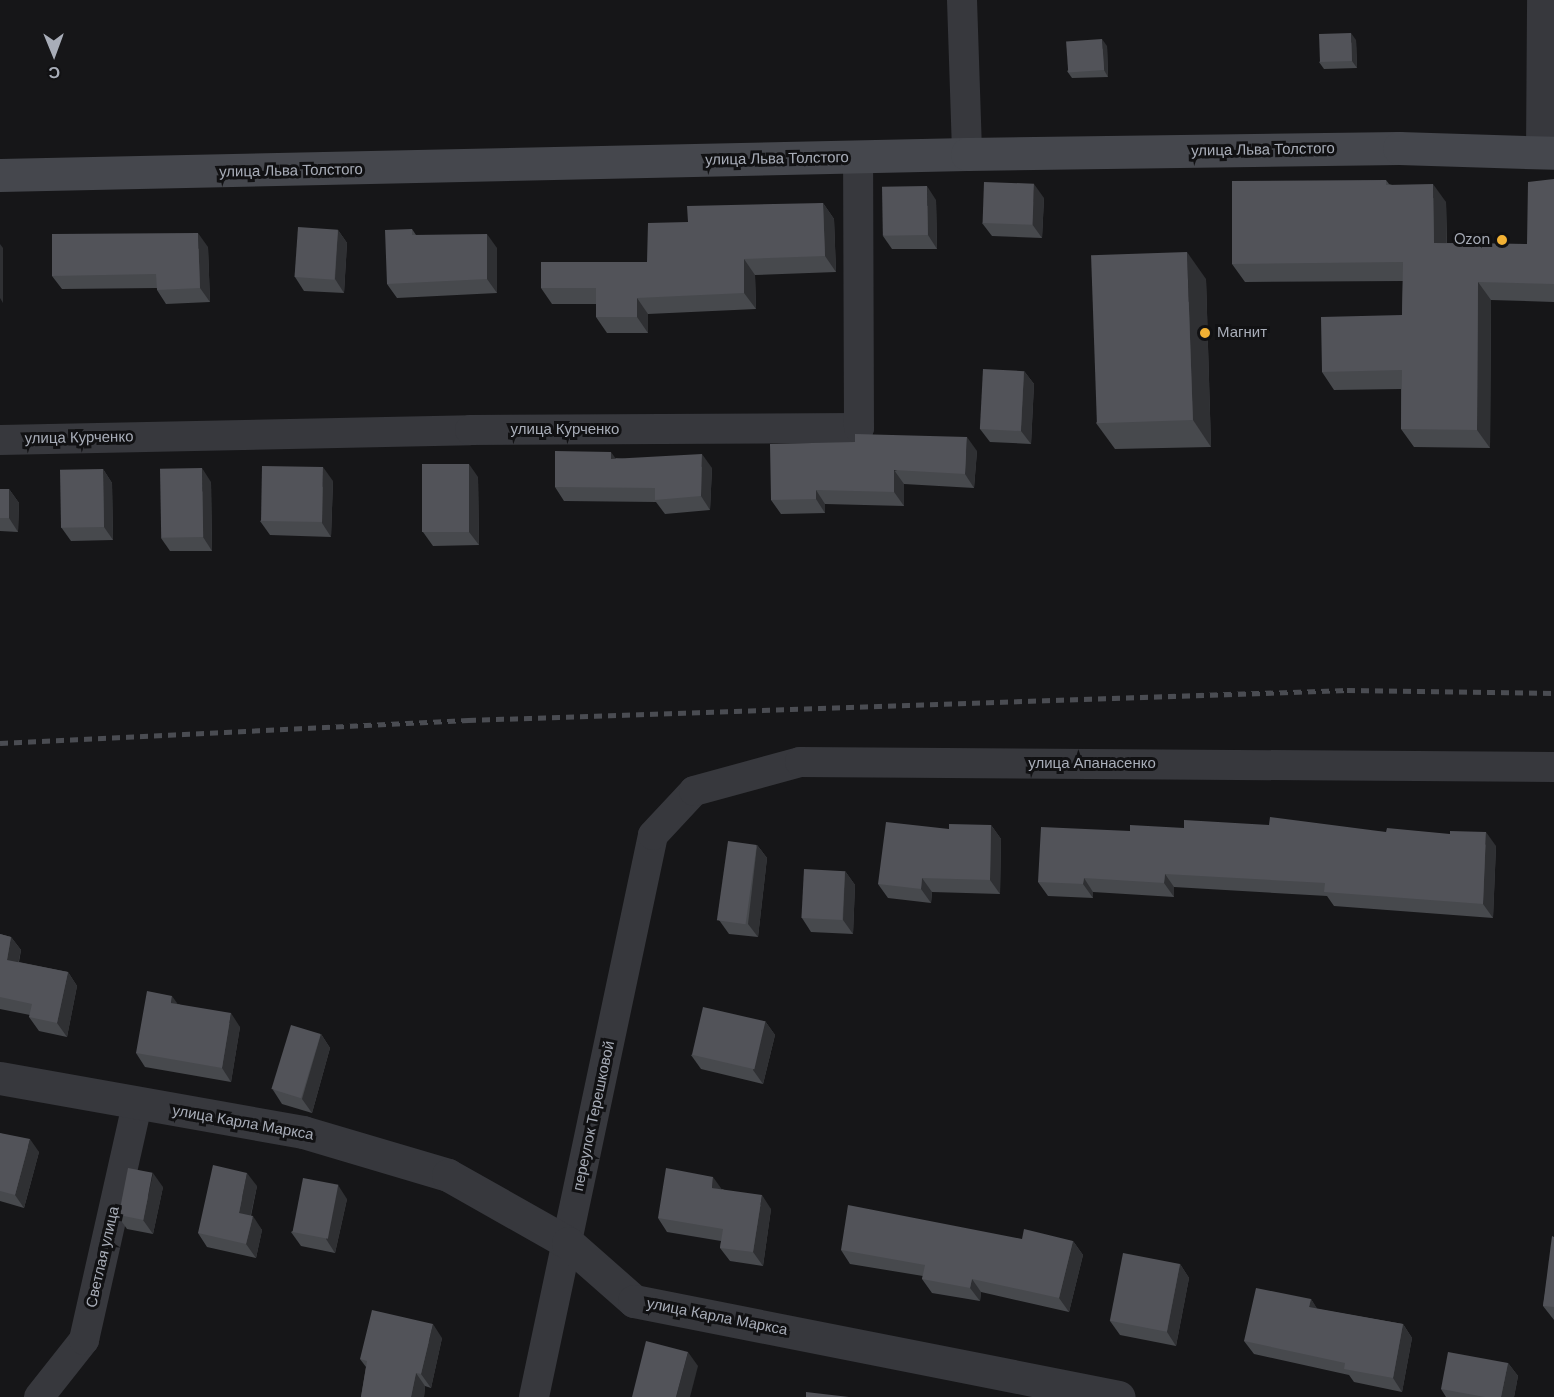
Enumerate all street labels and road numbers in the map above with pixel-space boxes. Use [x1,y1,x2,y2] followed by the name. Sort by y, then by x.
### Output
[1191,140,1335,160] street label: улица Льва Толстого
[705,149,849,169] street label: улица Льва Толстого
[219,161,363,181] street label: улица Льва Толстого
[511,421,619,439] street label: улица Курченко
[24,428,134,448] street label: улица Курченко
[1028,755,1156,773] street label: улица Апанасенко
[569,1039,619,1193] street label: переулок Терешковой
[171,1102,315,1144] street label: улица Карла Маркса
[83,1205,123,1309] street label: Светлая улица
[645,1295,789,1339] street label: улица Карла Маркса

